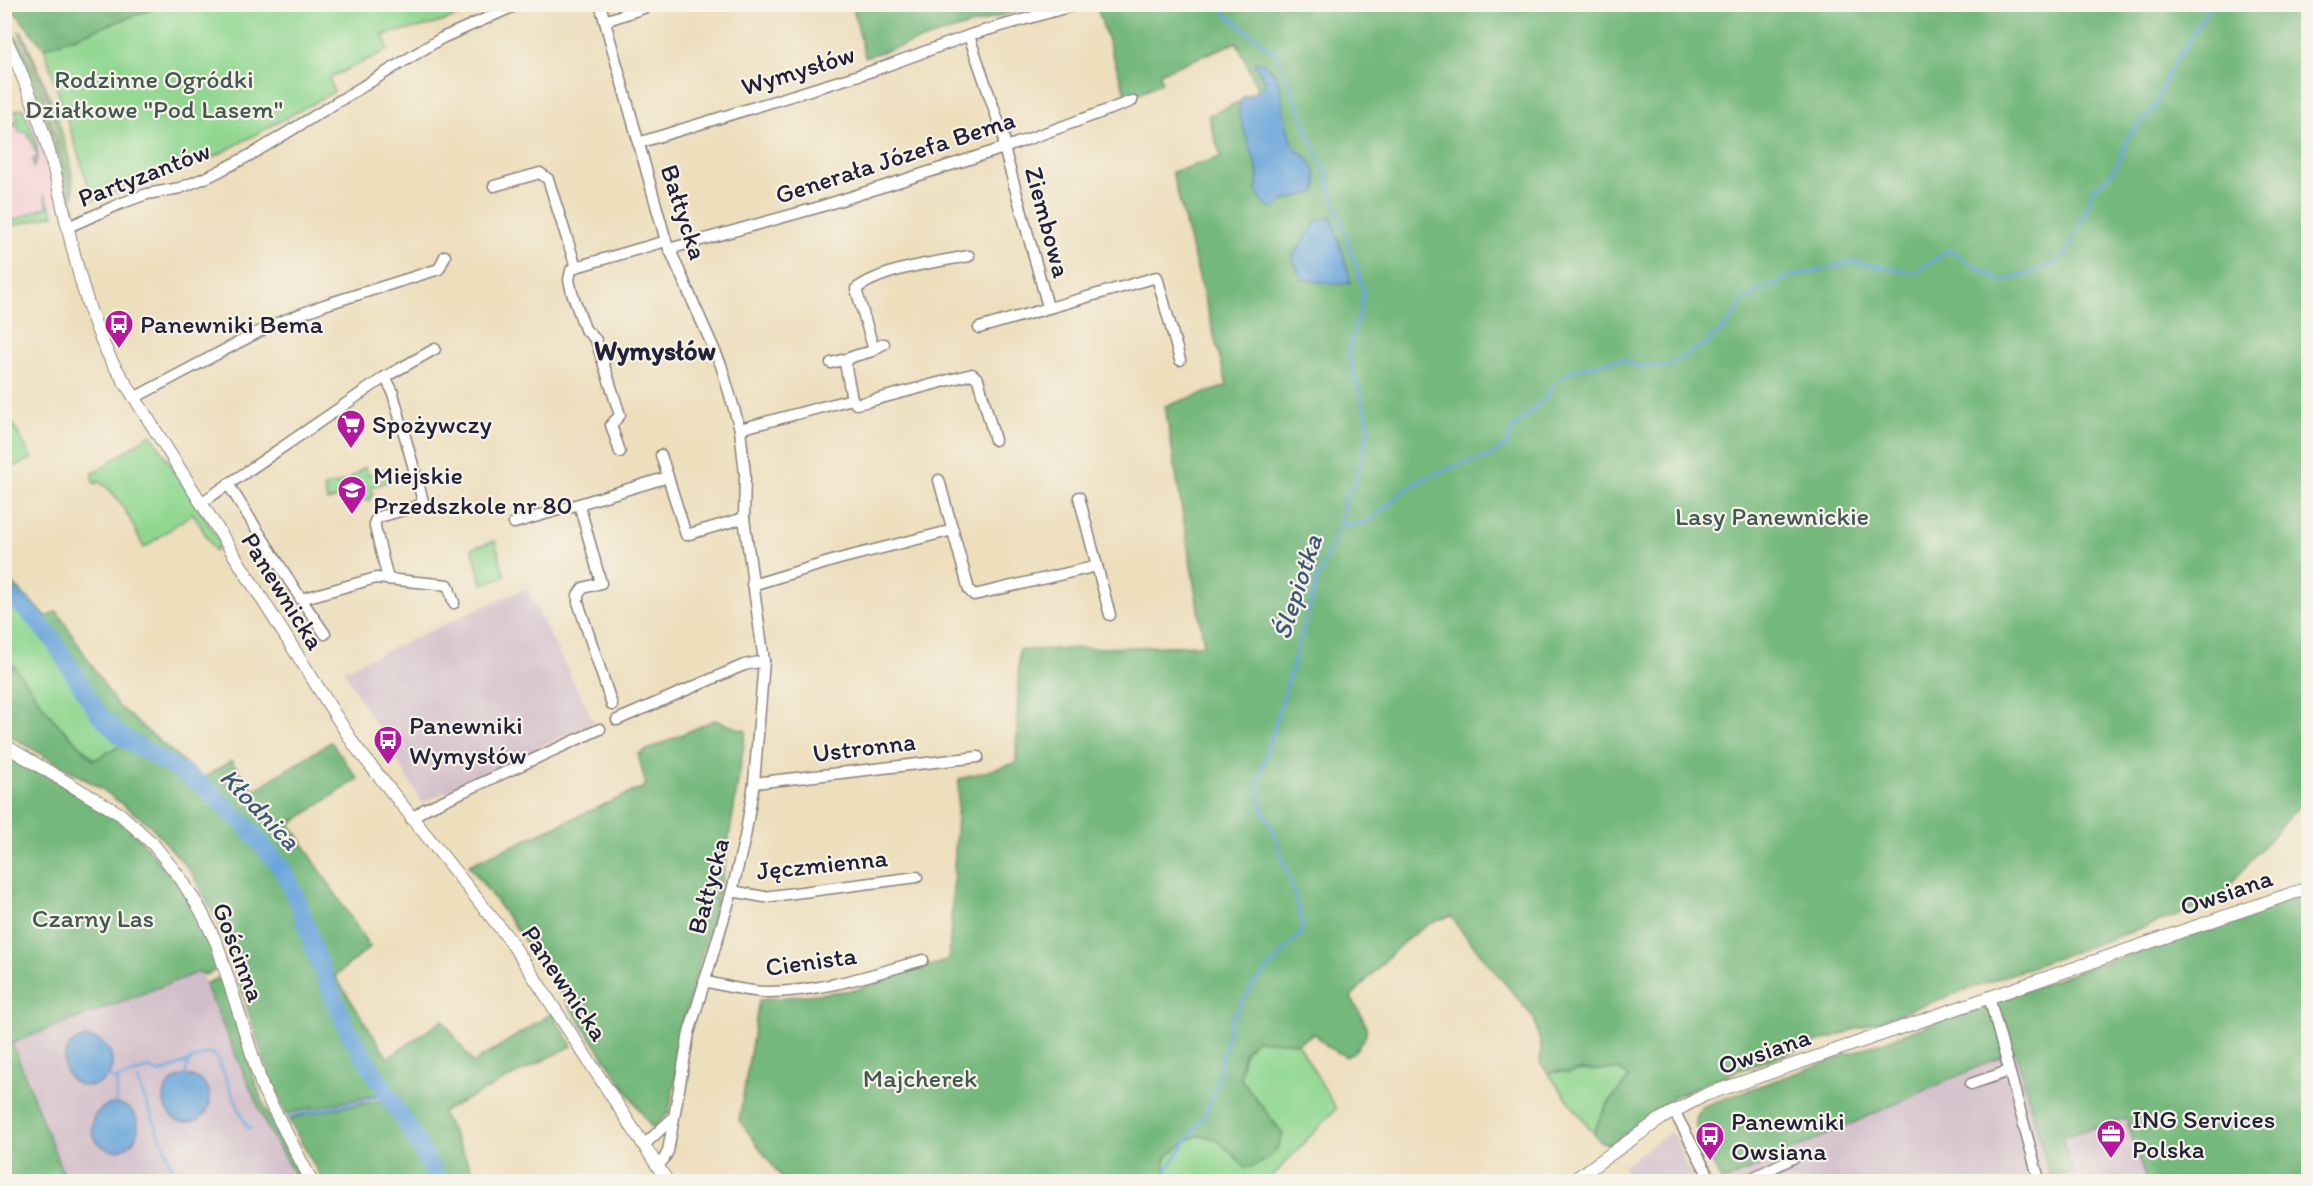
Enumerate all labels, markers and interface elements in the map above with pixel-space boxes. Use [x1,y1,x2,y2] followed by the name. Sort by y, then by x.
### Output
[737,38,859,102] street label: Wymysłów
[25,63,283,125] park label: Rodzinne Ogródki Działkowe "Pod Lasem"
[771,103,1019,211] street label: Generała Józefa Bema
[73,134,215,214] street label: Partyzantów
[654,160,714,264] street label: Bałtycka
[1018,163,1078,281] street label: Ziembowa
[103,308,135,350] bus stop icon: Panewniki Bema
[140,308,324,340] place label: Panewniki Bema
[594,334,717,367] district label: Wymysłów
[335,408,367,450] supermarket icon: Spożywczy
[372,408,492,440] place label: Spożywczy
[373,459,573,521] place label: Miejskie Przedszkole nr 80
[336,474,368,516] school or university icon: Miejskie Przedszkole nr 80
[1675,500,1869,532] park label: Lasy Panewnickie
[234,526,332,656] street label: Panewnicka
[1264,530,1329,643] water label: Ślepiotka
[409,709,526,771] place label: Panewniki Wymysłów
[372,724,404,766] bus stop icon: Panewniki Wymysłów
[811,725,917,769] street label: Ustronna
[213,761,308,857] water label: Kłodnica
[680,834,736,938] street label: Bałtycka
[755,841,890,887] street label: Jęczmienna
[2175,861,2277,923] street label: Owsiana
[205,898,273,1007] street label: Gościnna
[32,902,154,934] park label: Czarny Las
[515,919,616,1047] street label: Panewnicka
[763,939,859,983] street label: Cienista
[1713,1020,1815,1082] street label: Owsiana
[863,1062,977,1094] park label: Majcherek
[2132,1103,2275,1165] place label: ING Services Polska
[1731,1105,1845,1167] place label: Panewniki Owsiana
[2095,1118,2127,1160] office icon: ING Services Polska
[1694,1120,1726,1162] bus stop icon: Panewniki Owsiana

